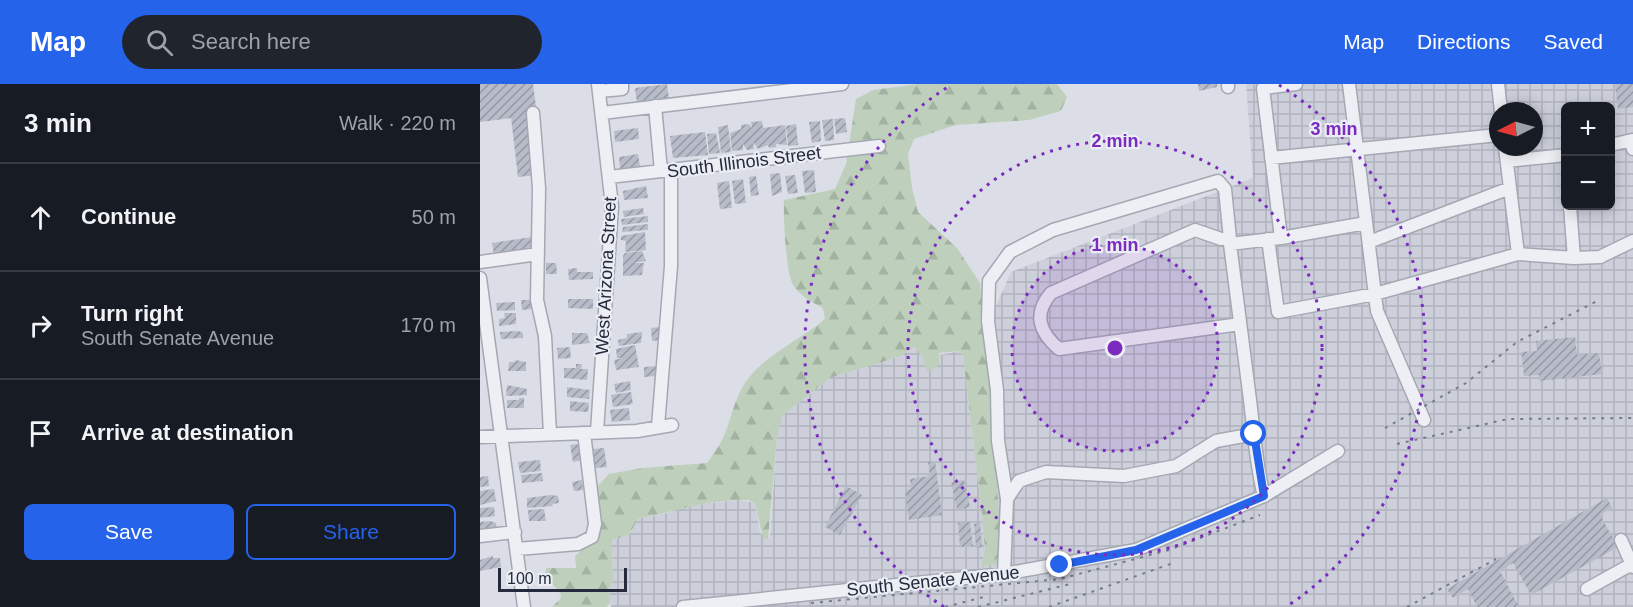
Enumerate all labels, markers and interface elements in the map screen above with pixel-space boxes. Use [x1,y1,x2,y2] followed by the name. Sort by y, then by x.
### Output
[122,15,542,69] search box
[30,26,86,57] text: Map
[143,26,176,59] icon: search
[191,29,311,54] text: Search here
[1343,30,1384,53] text: Map
[1417,30,1510,53] text: Directions
[1543,30,1603,53] text: Saved
[1489,102,1543,156] north arrow
[1561,102,1615,210] map controls
[1561,102,1615,156] button: +
[24,108,92,138] text: 3 min
[339,112,456,134] text: Walk · 220 m
[1310,119,1358,139] text: 3 min
[1091,131,1139,151] text: 2 min
[666,143,822,181] street label: South Illinois Street
[1561,156,1615,210] button: −
[592,196,620,356] street label: West Arizona Street
[24,201,57,234] icon: ahead
[81,204,176,229] text: Continue
[412,206,456,228] text: 50 m
[1091,235,1139,255] text: 1 min
[81,301,183,326] text: Turn right
[24,309,57,342] icon: right
[400,314,456,336] text: 170 m
[81,327,274,349] text: South Senate Avenue
[1105,338,1125,358] centre of rings
[24,417,57,450] icon: arrive
[81,420,294,445] text: Arrive at destination
[1240,420,1266,446] route start
[24,504,234,560] button: Save
[246,504,456,560] button: Share
[1046,551,1072,577] route end
[846,562,1020,600] street label: South Senate Avenue
[498,565,627,592] scale bar
[507,570,551,587] text: 100 m

